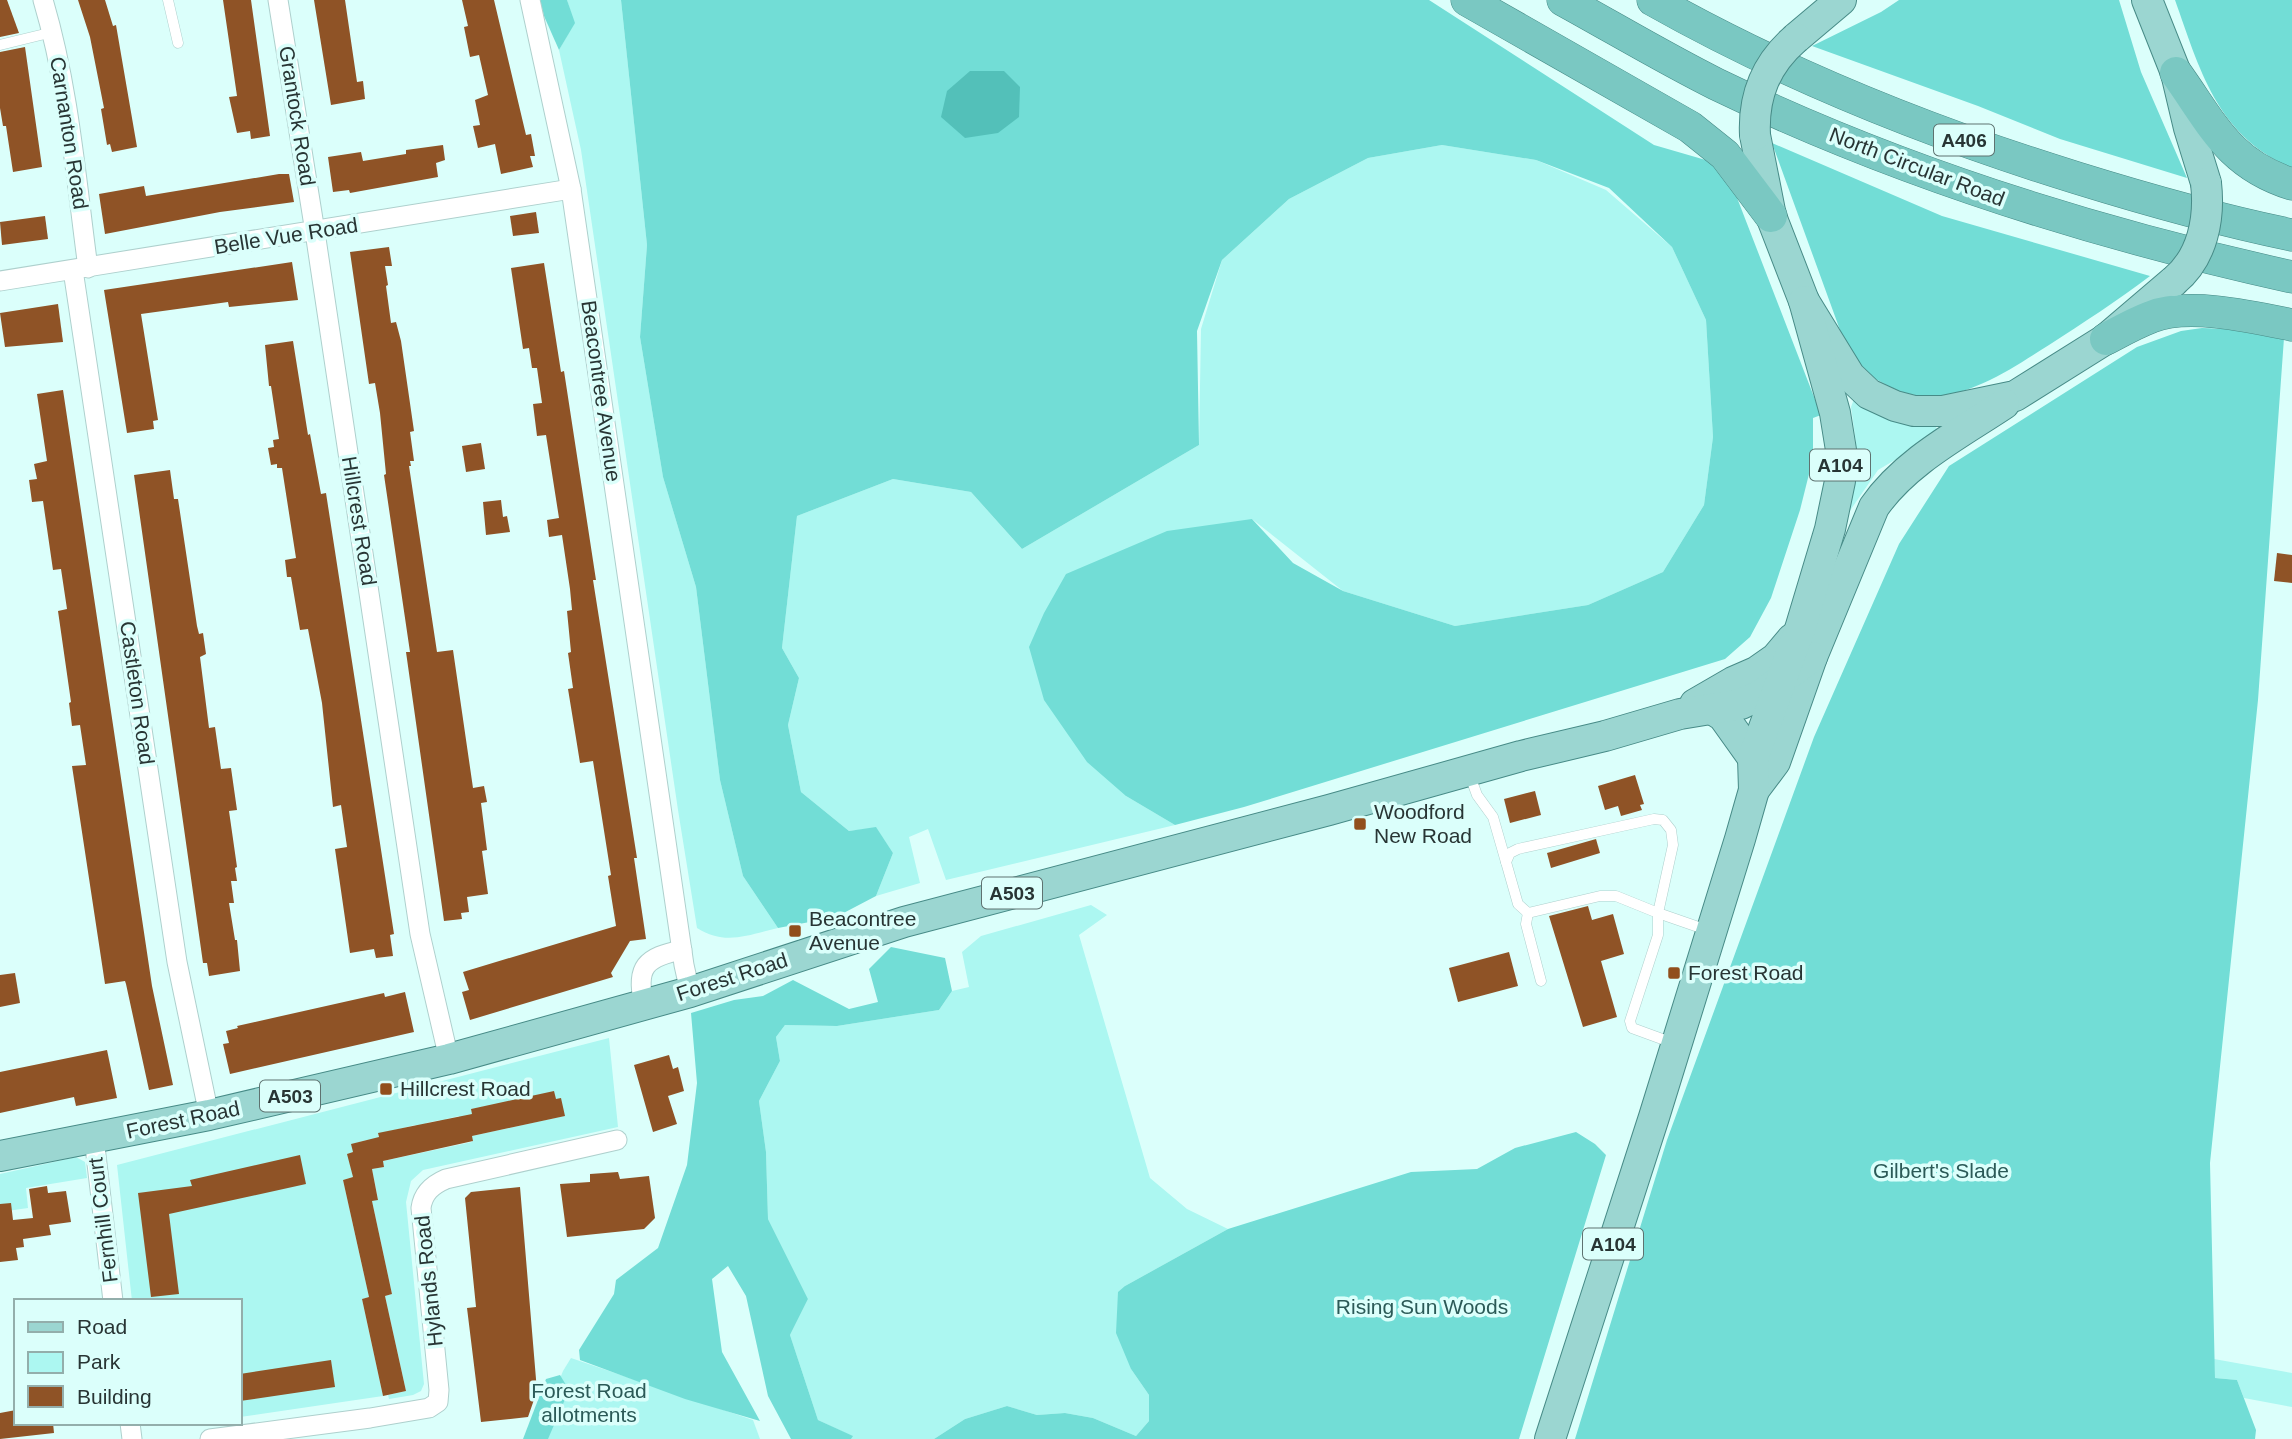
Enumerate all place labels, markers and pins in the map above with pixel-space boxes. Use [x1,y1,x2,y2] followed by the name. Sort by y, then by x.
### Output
[1374,800,1472,847] place label: Woodford New Road
[1352,816,1368,832] marker: Woodford New Road
[809,907,916,954] place label: Beacontree Avenue
[787,923,803,939] marker: Beacontree Avenue
[1688,961,1804,984] place label: Forest Road
[1666,965,1682,981] marker: Forest Road
[400,1077,531,1100] place label: Hillcrest Road
[378,1081,394,1097] marker: Hillcrest Road

